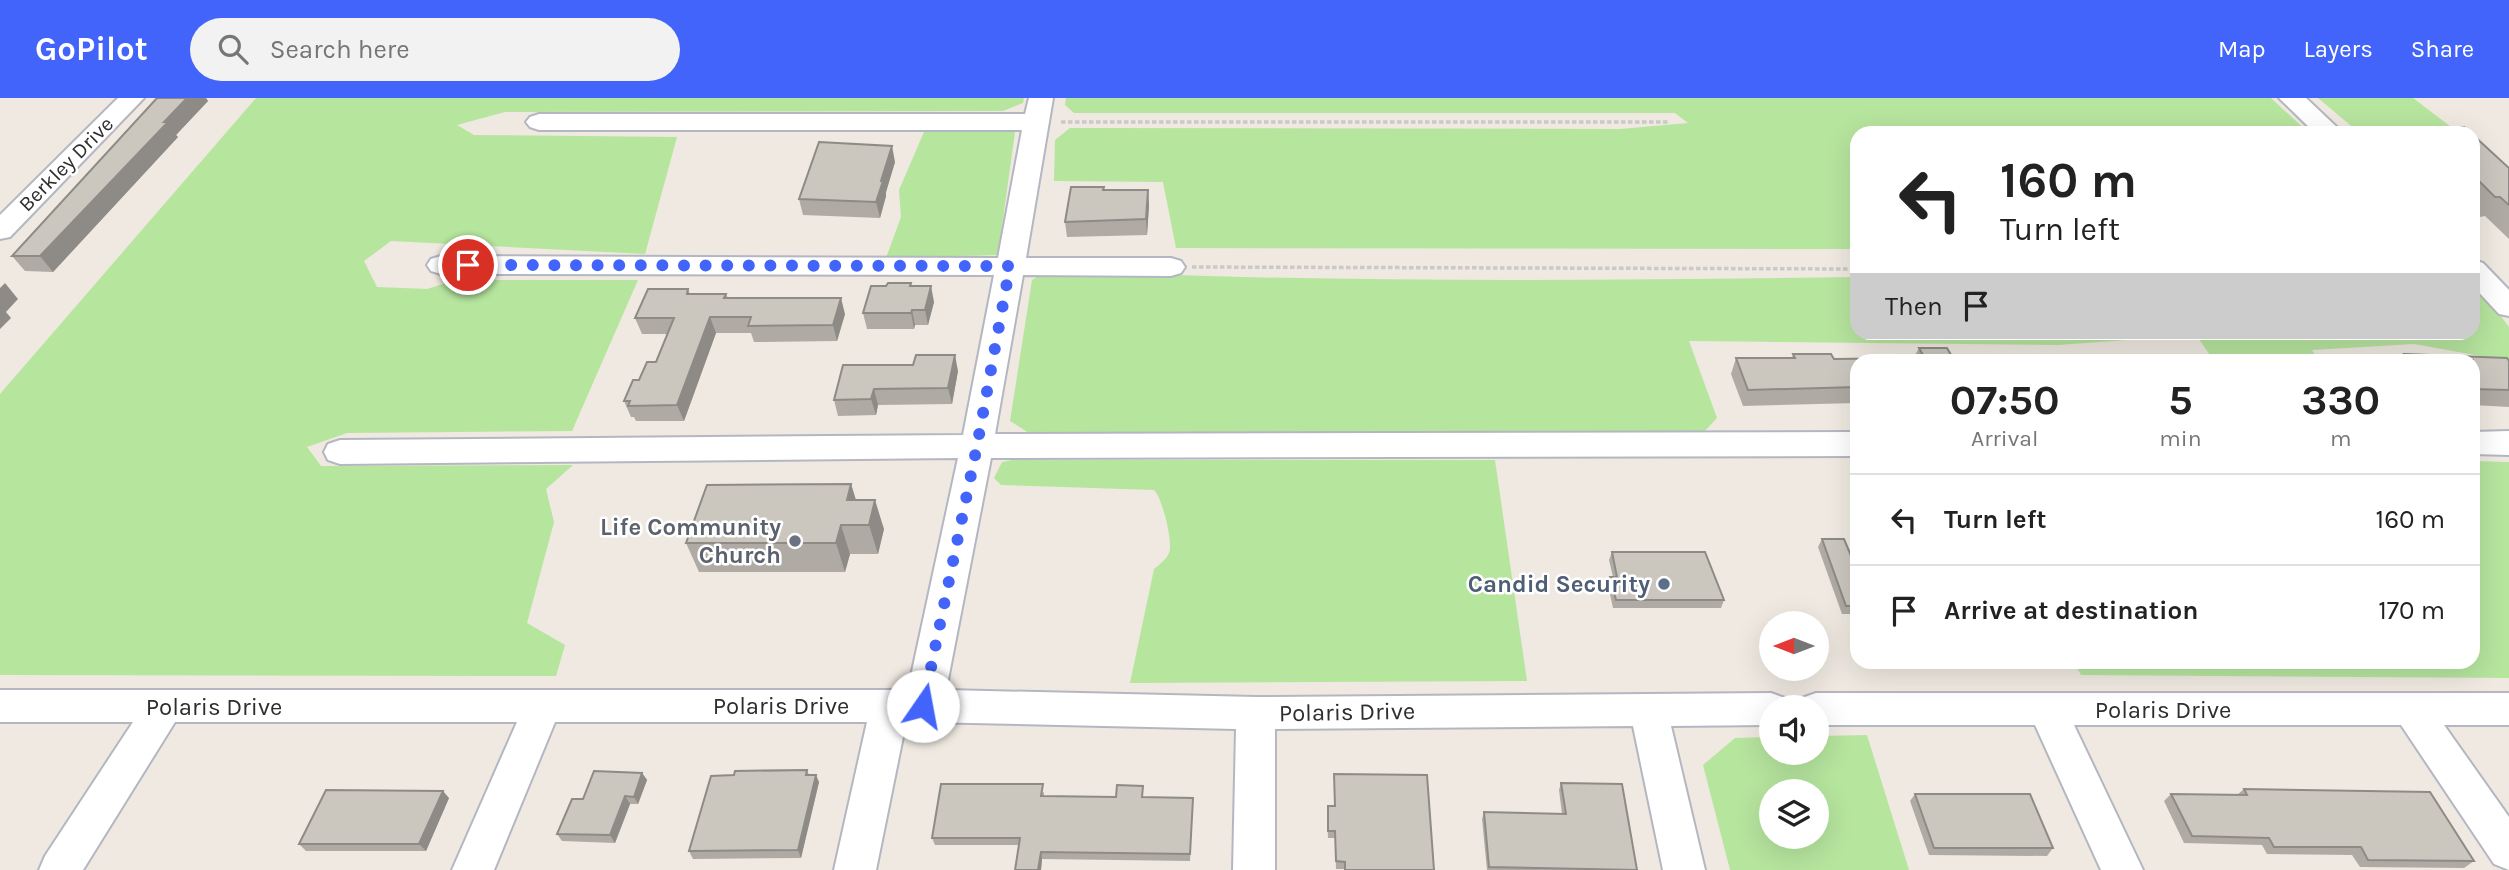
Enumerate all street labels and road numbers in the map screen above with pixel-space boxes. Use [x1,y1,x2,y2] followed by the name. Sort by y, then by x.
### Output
[14,112,118,216] street label: Berkley Drive
[713,692,849,720] street label: Polaris Drive
[146,693,282,721] street label: Polaris Drive
[2095,696,2231,724] street label: Polaris Drive
[1279,697,1415,727] street label: Polaris Drive

